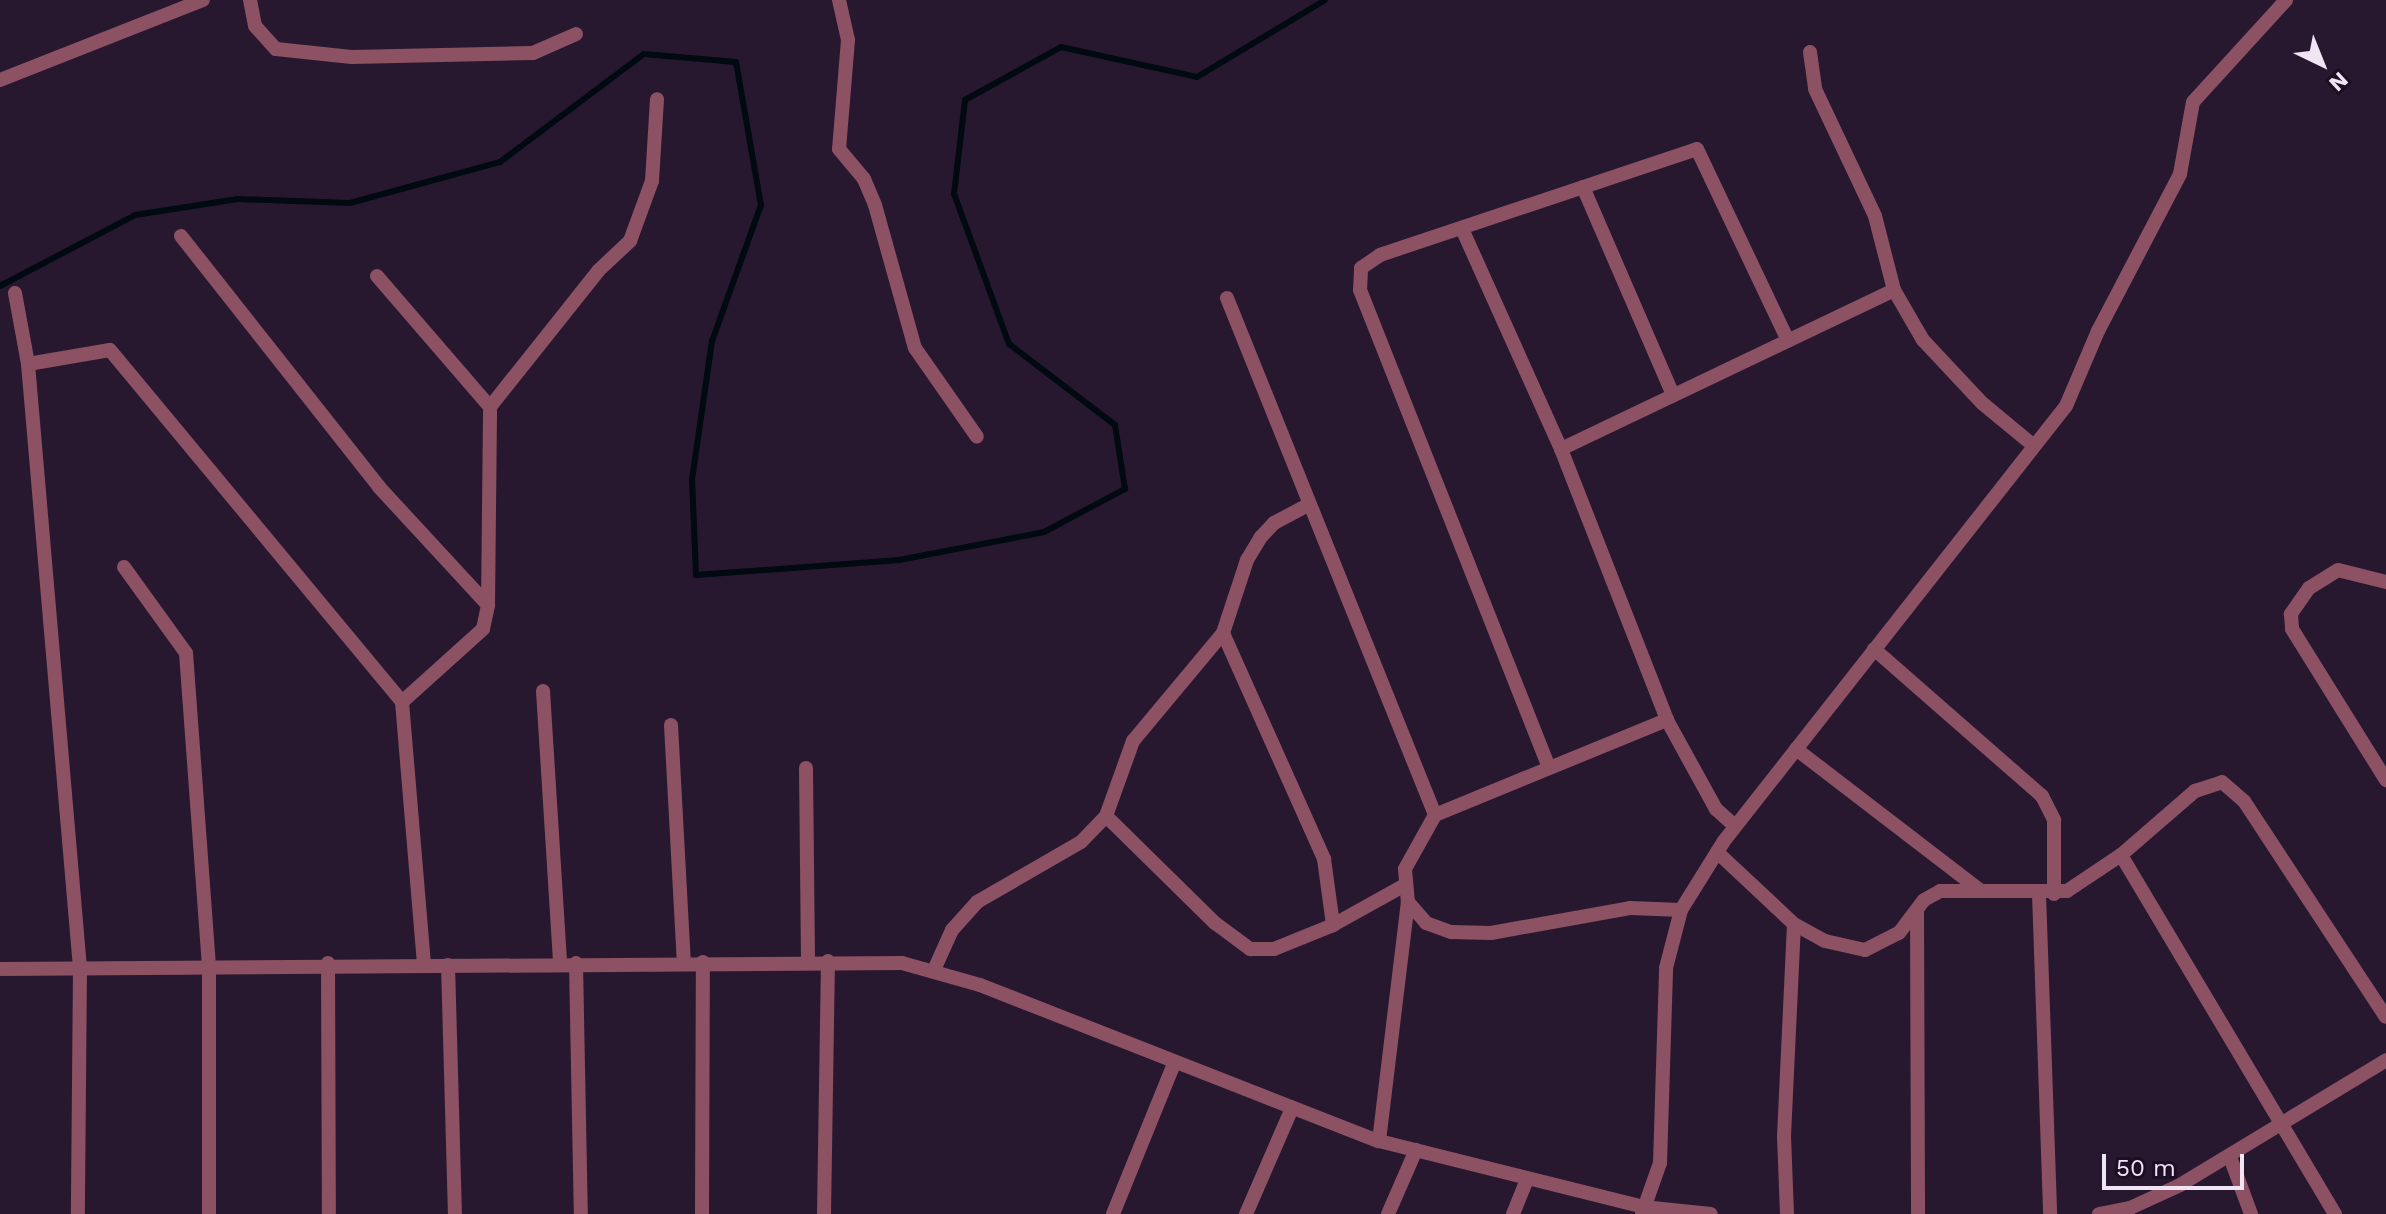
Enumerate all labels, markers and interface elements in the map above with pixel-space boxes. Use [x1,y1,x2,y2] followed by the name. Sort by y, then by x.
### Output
[2282,24,2362,104] north arrow
[2324,67,2353,97] text: N
[2106,1138,2248,1188] scale bar
[2116,1154,2176,1182] text: 50 m

